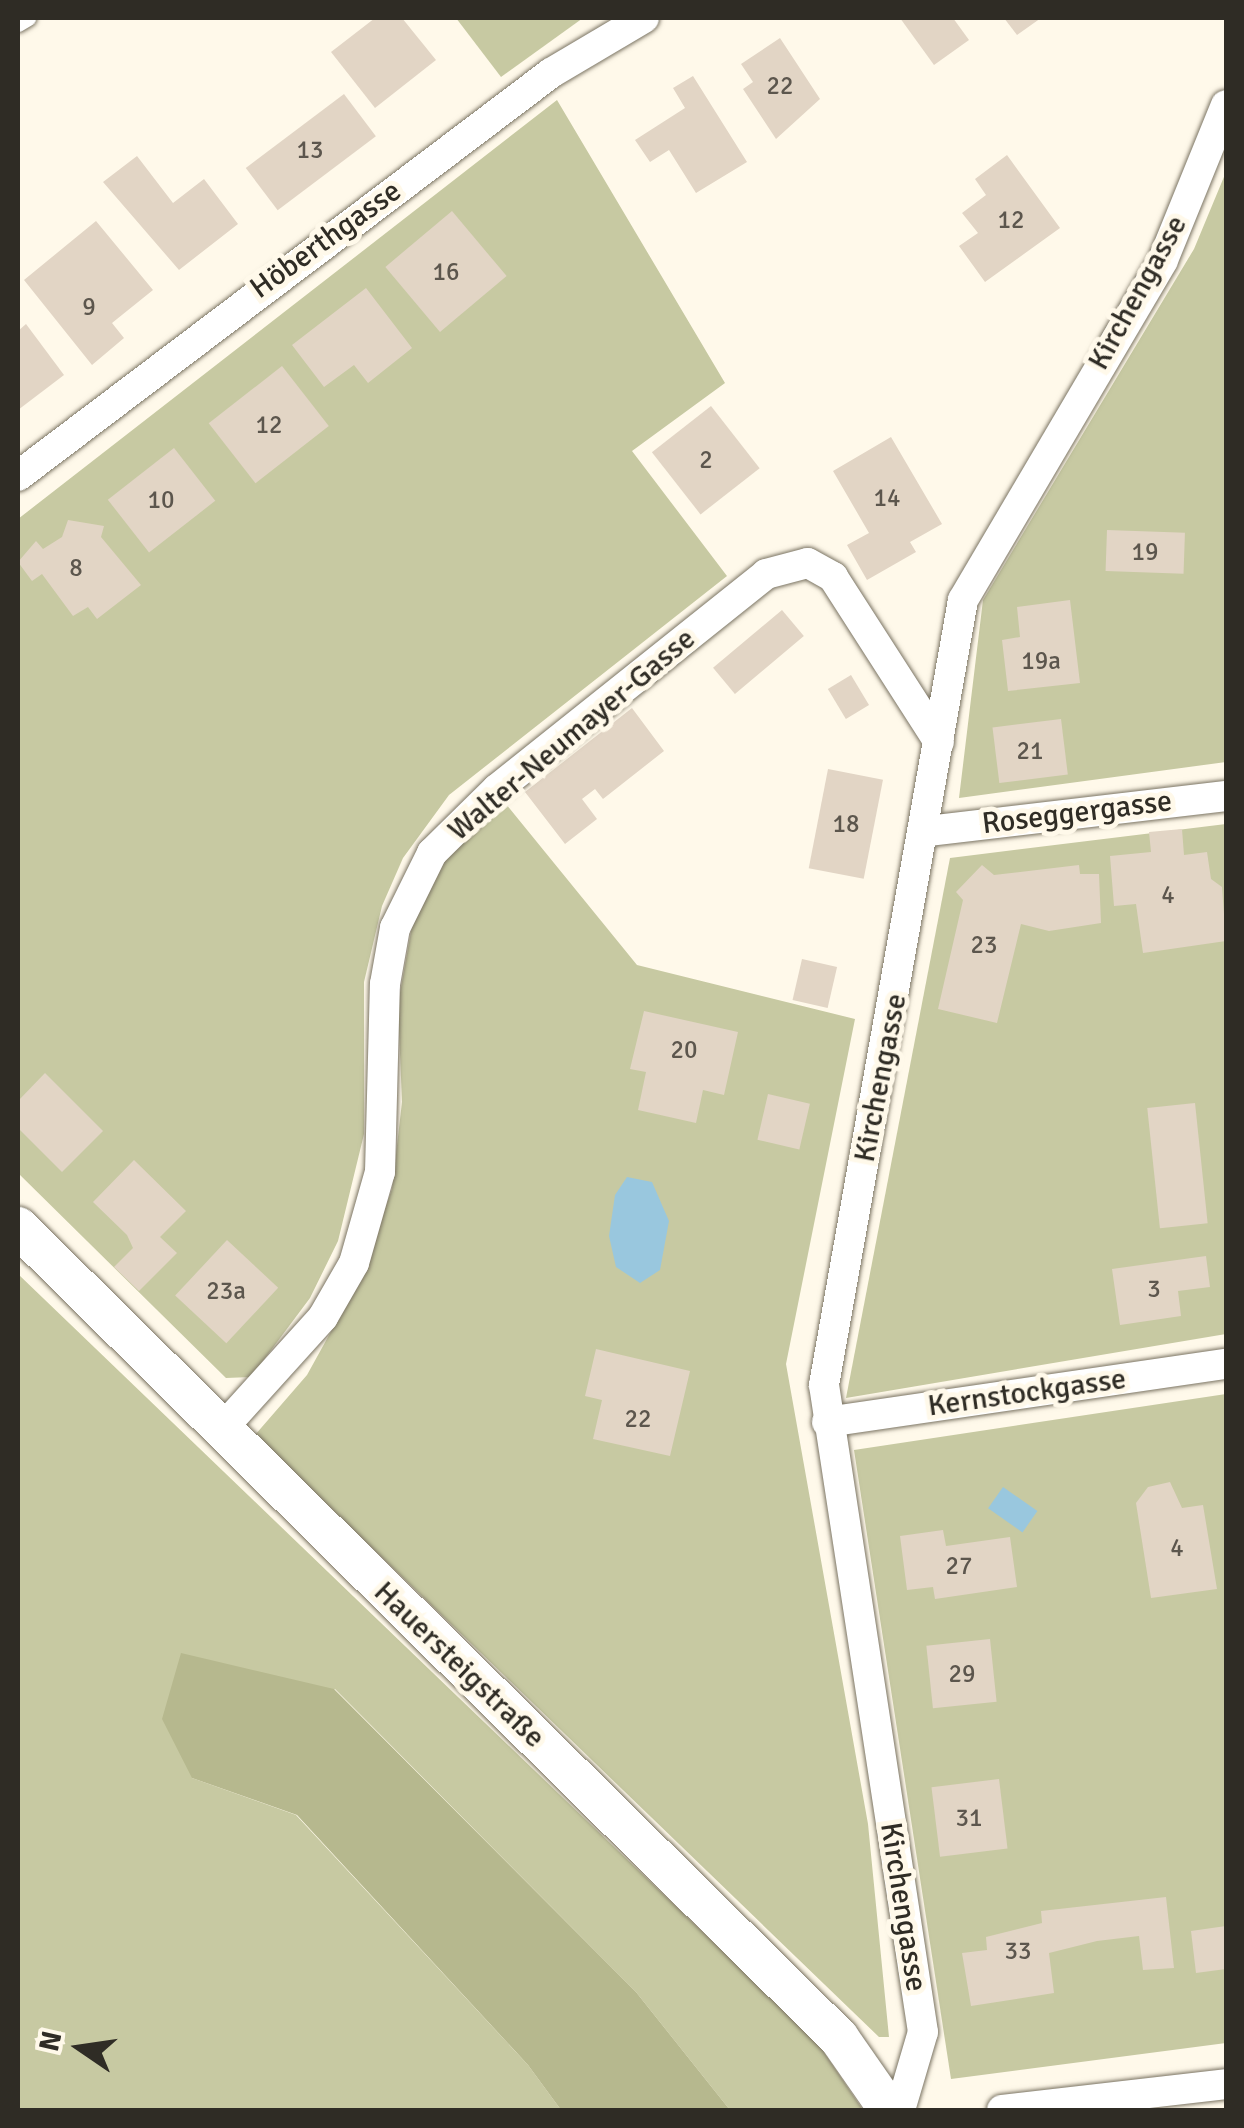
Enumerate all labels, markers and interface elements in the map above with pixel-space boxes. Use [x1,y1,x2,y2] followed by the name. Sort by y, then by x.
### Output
[767,71,793,101] house number: 22
[297,135,323,165] house number: 13
[244,173,408,307] street label: Höberthgasse
[998,205,1024,235] house number: 12
[1081,210,1195,376] street label: Kirchengasse
[433,257,459,287] house number: 16
[82,292,96,322] house number: 9
[256,410,282,440] house number: 12
[699,445,713,475] house number: 2
[874,483,900,513] house number: 14
[148,485,174,515] house number: 10
[1132,537,1158,567] house number: 19
[69,553,83,583] house number: 8
[441,621,703,849] street label: Walter-Neumayer-Gasse
[1021,646,1061,676] house number: 19a
[1017,736,1043,766] house number: 21
[980,783,1174,843] street label: Roseggergasse
[833,809,859,839] house number: 18
[1161,880,1175,910] house number: 4
[971,930,997,960] house number: 23
[847,991,915,1165] street label: Kirchengasse
[671,1035,697,1065] house number: 20
[1147,1274,1161,1304] house number: 3
[206,1276,246,1306] house number: 23a
[926,1361,1128,1425] street label: Kernstockgasse
[625,1404,651,1434] house number: 22
[1170,1533,1184,1563] house number: 4
[946,1551,972,1581] house number: 27
[366,1574,552,1756] street label: Hauersteigstraße
[949,1659,975,1689] house number: 29
[956,1803,982,1833] house number: 31
[872,1820,934,1994] street label: Kirchengasse
[1005,1936,1031,1966] house number: 33
[30,1998,130,2098] north arrow
[32,2028,70,2055] text: N

